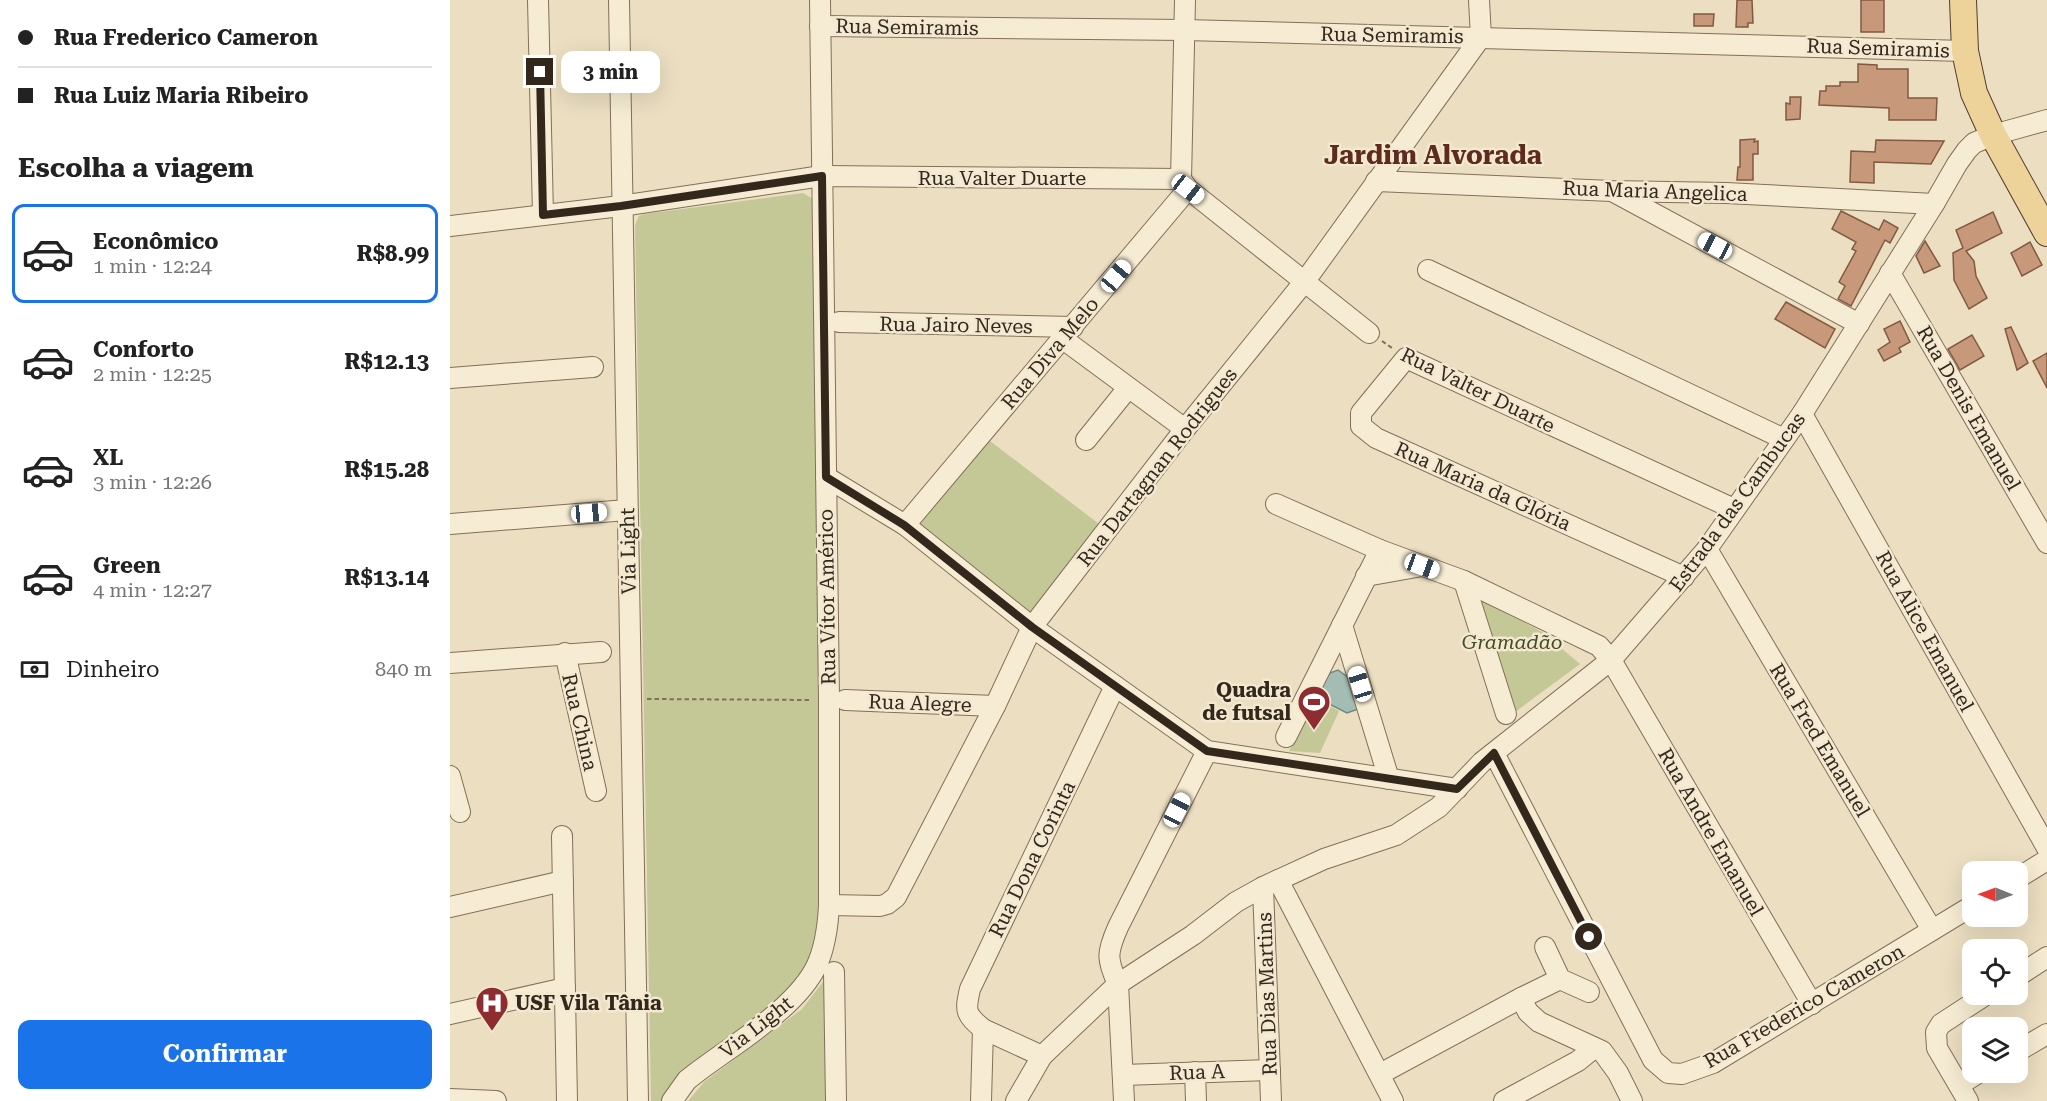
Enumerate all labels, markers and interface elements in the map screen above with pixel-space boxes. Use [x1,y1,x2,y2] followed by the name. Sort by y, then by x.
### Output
[835,14,979,40] street label: Rua Semiramis
[1320,22,1464,48] street label: Rua Semiramis
[54,25,318,50] text: Rua Frederico Cameron
[1806,34,1950,62] street label: Rua Semiramis
[561,51,660,93] callout: 3 min
[526,58,553,85] route end
[583,60,638,84] text: 3 min
[54,83,308,108] text: Rua Luiz Maria Ribeiro
[1324,140,1542,170] district label: Jardim Alvorada
[18,152,254,184] text: Escolha a viagem
[918,166,1086,190] street label: Rua Valter Duarte
[1168,171,1208,207] car
[1562,176,1748,206] street label: Rua Maria Angelica
[21,227,75,281] icon: car
[93,229,219,254] text: Econômico
[1695,230,1735,262] car
[356,241,429,266] text: R$8.99
[93,254,212,278] text: 1 min · 12:24
[1098,256,1134,296] car
[996,292,1104,414] street label: Rua Diva Melo
[879,312,1033,338] street label: Rua Jairo Neves
[1912,321,2026,495] street label: Rua Denis Emanuel
[21,335,75,389] icon: car
[93,337,194,362] text: Conforto
[1397,342,1559,438] street label: Rua Valter Duarte
[344,349,429,374] text: R$12.13
[93,362,212,386] text: 2 min · 12:25
[1072,363,1242,571] street label: Rua Dartagnan Rodrigues
[1664,408,1810,596] street label: Estrada das Cambucas
[1391,436,1575,536] street label: Rua Maria da Glória
[21,443,75,497] icon: car
[93,445,123,470] text: XL
[344,457,429,482] text: R$15.28
[93,470,212,494] text: 3 min · 12:26
[570,502,608,524] car
[615,507,641,595] street label: Via Light
[813,509,841,685] street label: Rua Vítor Américo
[1871,546,1979,716] street label: Rua Alice Emanuel
[21,551,75,605] icon: car
[1402,551,1442,581] car
[93,553,161,578] text: Green
[344,565,429,590] text: R$13.14
[93,578,212,602] text: 4 min · 12:27
[1462,630,1562,654] park label: Gramadão
[18,653,51,686] icon: cash
[66,657,160,682] text: Dinheiro
[375,657,432,681] text: 840 m
[1765,659,1875,821] street label: Rua Fred Emanuel
[1346,664,1374,704] car
[557,671,603,773] street label: Rua China
[1202,678,1291,725] place label: Quadra de futsal
[1296,684,1332,731] sports icon: Quadra de futsal
[868,689,972,717] street label: Rua Alegre
[1653,744,1769,920] street label: Rua Andre Emanuel
[984,777,1080,941] street label: Rua Dona Corinta
[1161,790,1193,830] car
[1962,861,2028,927] north arrow
[1962,861,2028,1083] map controls
[1252,912,1282,1076] street label: Rua Dias Martins
[1575,923,1602,950] route start
[1700,939,1909,1073] street label: Rua Frederico Cameron
[1962,939,2028,1005] button: locate
[474,985,510,1032] hospital icon: USF Vila Tânia
[515,991,662,1015] place label: USF Vila Tânia
[714,991,798,1063] street label: Via Light
[1962,1017,2028,1083] button: layers
[18,1020,432,1089] button: Confirmar
[1169,1059,1225,1085] street label: Rua A

